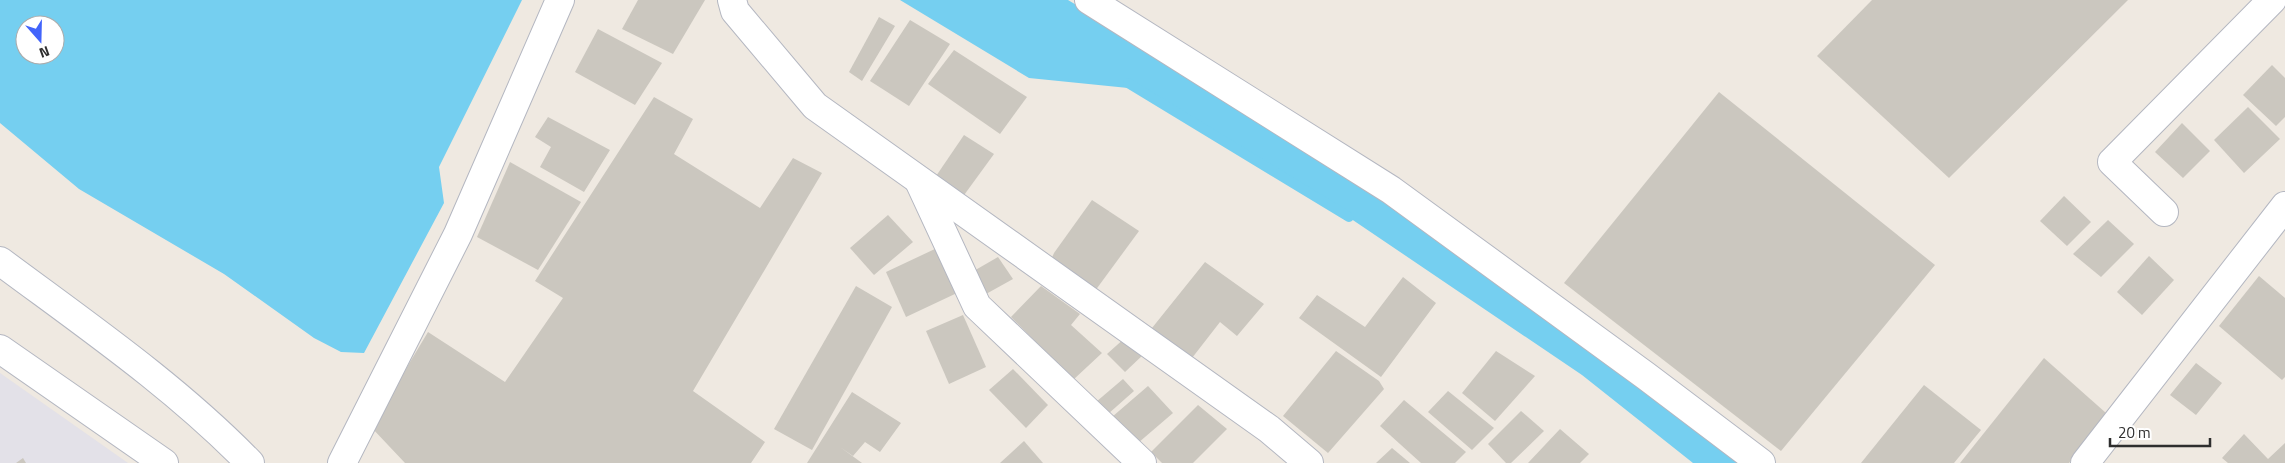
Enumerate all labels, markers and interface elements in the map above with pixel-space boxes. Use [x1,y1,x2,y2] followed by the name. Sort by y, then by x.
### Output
[15,15,65,65] north arrow
[36,41,53,64] text: N
[2110,416,2210,448] scale bar
[2118,421,2151,444] text: 20 m

